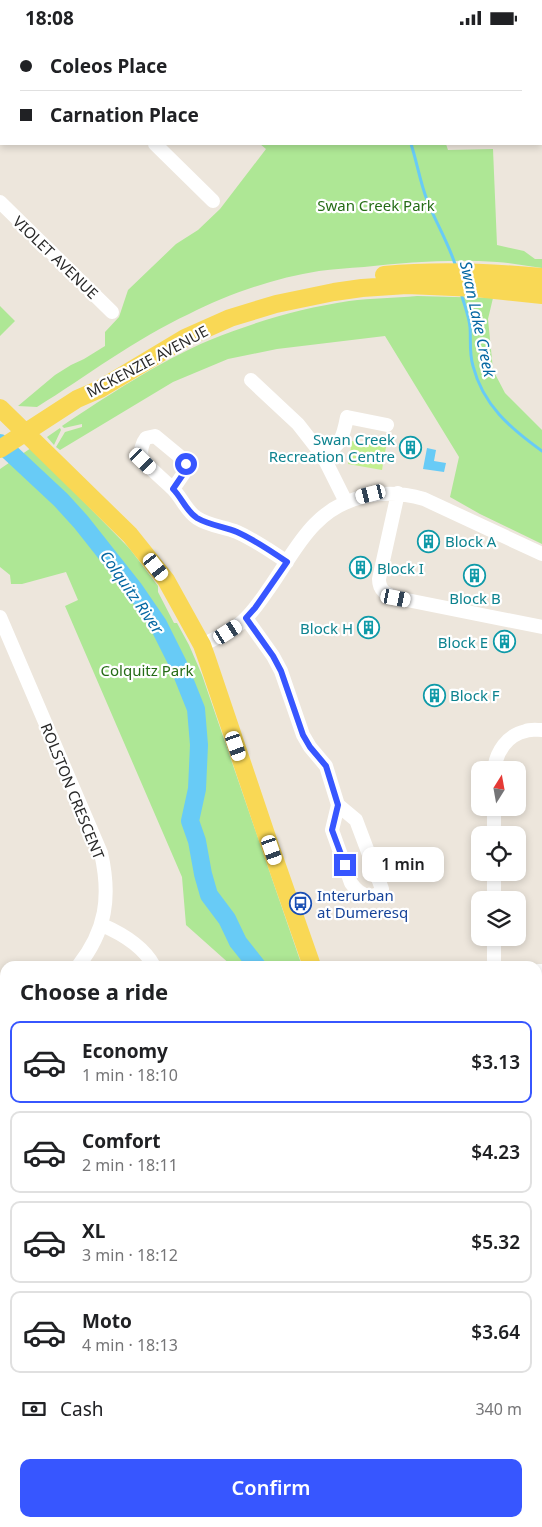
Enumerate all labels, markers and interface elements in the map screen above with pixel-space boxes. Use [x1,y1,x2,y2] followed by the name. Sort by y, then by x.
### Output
[25,5,74,31] text: 18:08
[50,53,167,79] text: Coleos Place
[50,102,199,128] text: Carnation Place
[317,195,435,215] park label: Swan Creek Park
[9,211,103,303] street label: VIOLET AVENUE
[455,259,501,380] water label: Swan Lake Creek
[83,320,211,402] street label: MCKENZIE AVENUE
[269,429,395,466] place label: Swan Creek Recreation Centre
[399,436,423,460] building icon: Swan Creek Recreation Centre
[126,445,159,477] car
[175,453,197,475] route start
[354,483,387,505] car
[417,529,441,553] building icon: Block A
[445,531,497,551] place label: Block A
[95,546,169,639] water label: Colquitz River
[140,551,171,583] car
[349,556,373,580] building icon: Block I
[377,558,424,578] place label: Block I
[463,563,487,587] building icon: Block B
[379,588,412,608] car
[449,588,501,608] place label: Block B
[357,616,381,640] building icon: Block H
[211,618,244,646] car
[300,618,353,638] place label: Block H
[492,630,516,654] building icon: Block E
[438,632,488,652] place label: Block E
[101,660,193,680] park label: Colquitz Park
[422,683,446,707] building icon: Block F
[450,685,500,705] place label: Block F
[37,720,110,863] street label: ROLSTON CRESCENT
[224,729,247,763] car
[471,761,526,816] north arrow
[471,761,526,946] map controls
[471,826,526,881] button: locate
[260,833,283,867] car
[362,847,445,883] callout: 1 min
[381,853,425,875] text: 1 min
[334,854,356,876] route end
[317,885,408,922] place label: Interurban at Dumeresq
[471,891,526,946] button: layers
[289,892,313,916] bus stop icon: Interurban at Dumeresq
[20,976,168,1006] text: Choose a ride
[82,1038,168,1064] text: Economy
[22,1040,67,1085] icon: car
[471,1049,520,1075] text: $3.13
[82,1064,178,1086] text: 1 min · 18:10
[82,1128,161,1154] text: Comfort
[22,1130,67,1175] icon: car
[471,1139,520,1165] text: $4.23
[82,1154,178,1176] text: 2 min · 18:11
[82,1218,105,1244] text: XL
[22,1220,67,1265] icon: car
[471,1229,520,1255] text: $5.32
[82,1244,178,1266] text: 3 min · 18:12
[82,1308,132,1334] text: Moto
[22,1310,67,1355] icon: car
[471,1319,520,1345] text: $3.64
[82,1334,178,1356] text: 4 min · 18:13
[20,1395,48,1423] icon: cash
[60,1396,104,1422] text: Cash
[475,1398,522,1420] text: 340 m
[20,1459,522,1517] button: Confirm

